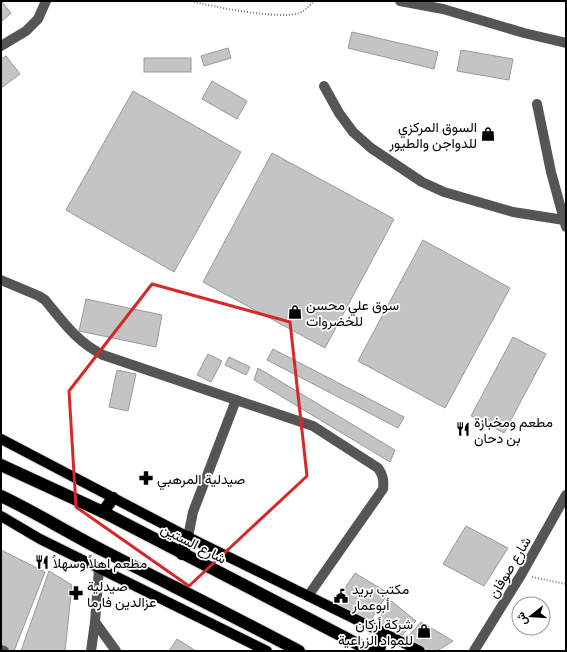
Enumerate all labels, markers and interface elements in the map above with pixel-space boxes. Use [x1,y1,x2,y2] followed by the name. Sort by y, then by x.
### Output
[388,118,477,152] place label: السوق المركزي للدواجن والطيور
[480,126,496,142] shop icon: السوق المركزي للدواجن والطيور
[306,296,399,330] place label: سوق علي محسن للخضروات
[287,304,303,320] shop icon: سوق علي محسن للخضروات
[474,413,553,447] place label: مطعم ومخبازة بن دحان
[455,421,471,437] restaurant icon: مطعم ومخبازة بن دحان
[138,470,154,486] pharmacy icon: صيدلية المرهبي
[157,470,246,491] place label: صيدلية المرهبي
[157,519,230,569] street label: شارع الستين
[484,533,537,602] street label: شارع صوفان
[34,554,50,570] restaurant icon: مطعم اهلاً وسهلاً
[52,554,147,572] place label: مطعم اهلاً وسهلاً
[87,577,156,611] place label: صيدلية عزالدين فارما
[351,580,409,614] place label: مكتب بريد أبوعمار
[68,585,84,601] pharmacy icon: صيدلية عزالدين فارما
[333,588,349,604] public building icon: مكتب بريد أبوعمار
[511,596,551,636] north arrow
[513,611,530,627] text: ش
[338,615,413,649] place label: شركة أركان للمواد الزراعية
[416,623,432,639] shop icon: شركة أركان للمواد الزراعية

